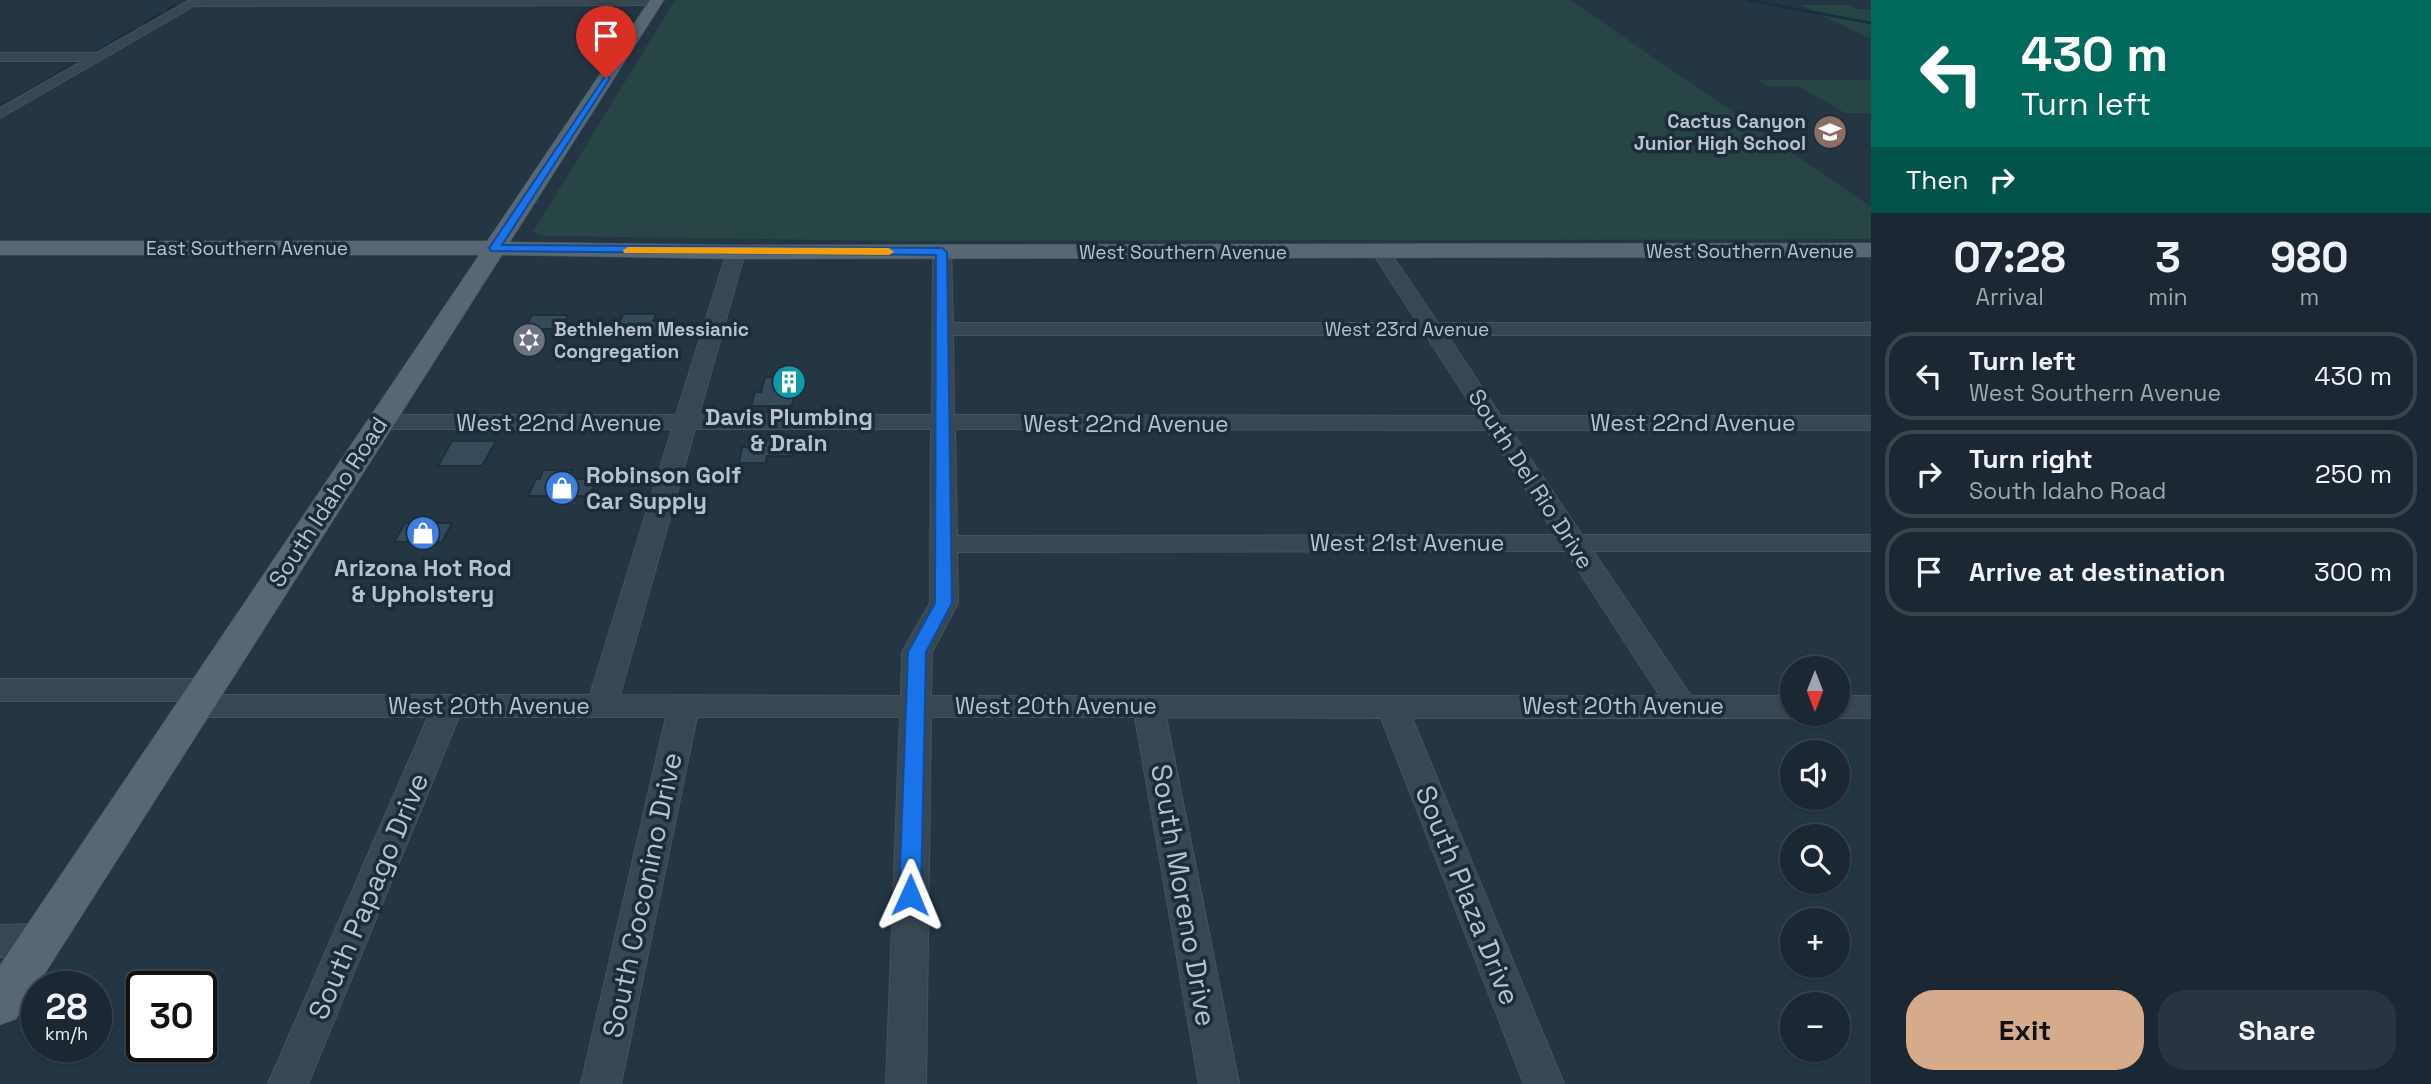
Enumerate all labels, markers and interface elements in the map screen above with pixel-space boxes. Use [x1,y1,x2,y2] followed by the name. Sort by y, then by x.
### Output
[576,6,636,78] pin
[587,17,625,55] icon: arrive
[2021,23,2168,85] text: 430 m
[1906,28,1997,119] icon: left
[2021,84,2151,124] text: Turn left
[1634,109,1806,156] place label: Cactus Canyon Junior High School
[1811,113,1849,151] school or university icon: Cactus Canyon Junior High School
[1983,161,2021,199] icon: right
[1906,163,1969,197] text: Then
[1953,231,2066,284] text: 07:28
[2155,231,2181,284] text: 3
[2270,231,2349,284] text: 980
[146,236,348,261] street label: East Southern Avenue
[1646,239,1854,264] street label: West Southern Avenue
[1079,240,1287,265] street label: West Southern Avenue
[1975,282,2044,312] text: Arrival
[2148,282,2188,312] text: min
[2299,282,2319,312] text: m
[554,317,749,364] place label: Bethlehem Messianic Congregation
[1325,317,1489,342] street label: West 23rd Avenue
[510,321,548,359] synagogue icon: Bethlehem Messianic Congregation
[1969,344,2076,378] text: Turn left
[1910,357,1948,395] icon: left
[2314,359,2392,393] text: 430 m
[770,363,808,401] building icon: Davis Plumbing & Drain
[1969,378,2221,408] text: West Southern Avenue
[1462,383,1600,575] street label: South Del Rio Drive
[705,402,873,458] place label: Davis Plumbing & Drain
[456,408,662,438] street label: West 22nd Avenue
[1590,408,1796,438] street label: West 22nd Avenue
[1023,409,1229,439] street label: West 22nd Avenue
[262,411,394,593] street label: South Idaho Road
[1969,442,2093,476] text: Turn right
[1910,455,1948,493] icon: right
[2315,457,2392,491] text: 250 m
[586,460,741,516] place label: Robinson Golf Car Supply
[543,469,581,507] shop icon: Robinson Golf Car Supply
[1969,476,2166,506] text: South Idaho Road
[404,514,442,552] shop icon: Arizona Hot Rod & Upholstery
[1310,528,1504,558] street label: West 21st Avenue
[334,553,512,609] place label: Arizona Hot Rod & Upholstery
[1910,553,1948,591] icon: arrive
[1969,555,2226,589] text: Arrive at destination
[2314,555,2392,589] text: 300 m
[1780,656,1850,726] north arrow
[1780,656,1850,1062] map controls
[388,691,590,721] street label: West 20th Avenue
[955,691,1157,721] street label: West 20th Avenue
[1522,691,1724,721] street label: West 20th Avenue
[1780,740,1850,810] button: sound
[594,749,690,1041] street label: South Coconino Drive
[1143,761,1225,1029] street label: South Moreno Drive
[300,767,436,1025] street label: South Papago Drive
[1408,780,1528,1010] street label: South Plaza Drive
[1780,824,1850,894] button: search
[873,858,947,932] position arrow
[1780,908,1850,978] button: +
[126,971,217,1062] speed limit sign: 30
[46,985,87,1029] text: 28
[1906,990,2144,1070] button: Exit
[2158,990,2396,1070] button: Share
[1780,992,1850,1062] button: −
[45,1022,88,1045] text: km/h

